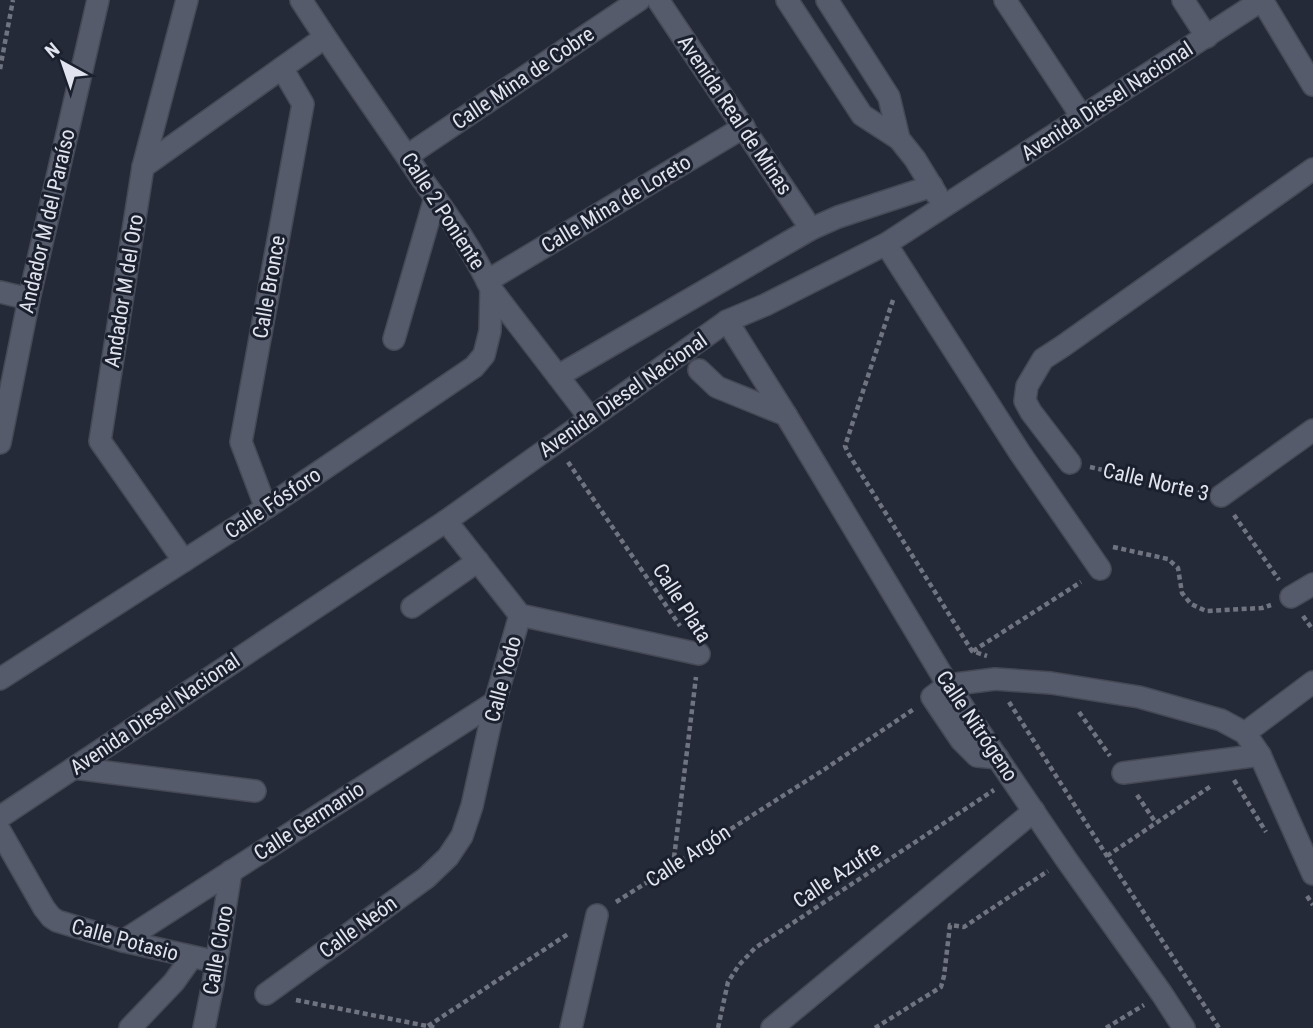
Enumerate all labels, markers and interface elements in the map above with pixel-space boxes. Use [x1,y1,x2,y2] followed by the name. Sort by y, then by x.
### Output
[448,22,599,134] street label: Calle Mina de Cobre
[28,28,98,98] north arrow
[673,31,797,199] street label: Avenida Real de Minas
[1017,37,1197,165] street label: Avenida Diesel Nacional
[41,38,64,63] text: N
[14,127,80,315] street label: Andador M del Paraíso
[396,148,490,274] street label: Calle 2 Poniente
[537,150,695,258] street label: Calle Mina de Loreto
[100,213,148,369] street label: Andador M del Oro
[248,233,290,340] street label: Calle Bronce
[534,328,712,462] street label: Avenida Diesel Nacional
[1101,458,1211,506] street label: Calle Norte 3
[221,462,325,544] street label: Calle Fósforo
[648,559,716,647] street label: Calle Plata
[480,633,526,725] street label: Calle Yodo
[66,648,244,780] street label: Avenida Diesel Nacional
[931,666,1023,786] street label: Calle Nitrógeno
[249,777,369,865] street label: Calle Germanio
[641,820,735,892] street label: Calle Argón
[789,837,886,913] street label: Calle Azufre
[315,891,401,963] street label: Calle Neón
[198,903,238,997] street label: Calle Cloro
[69,914,181,966] street label: Calle Potasio

